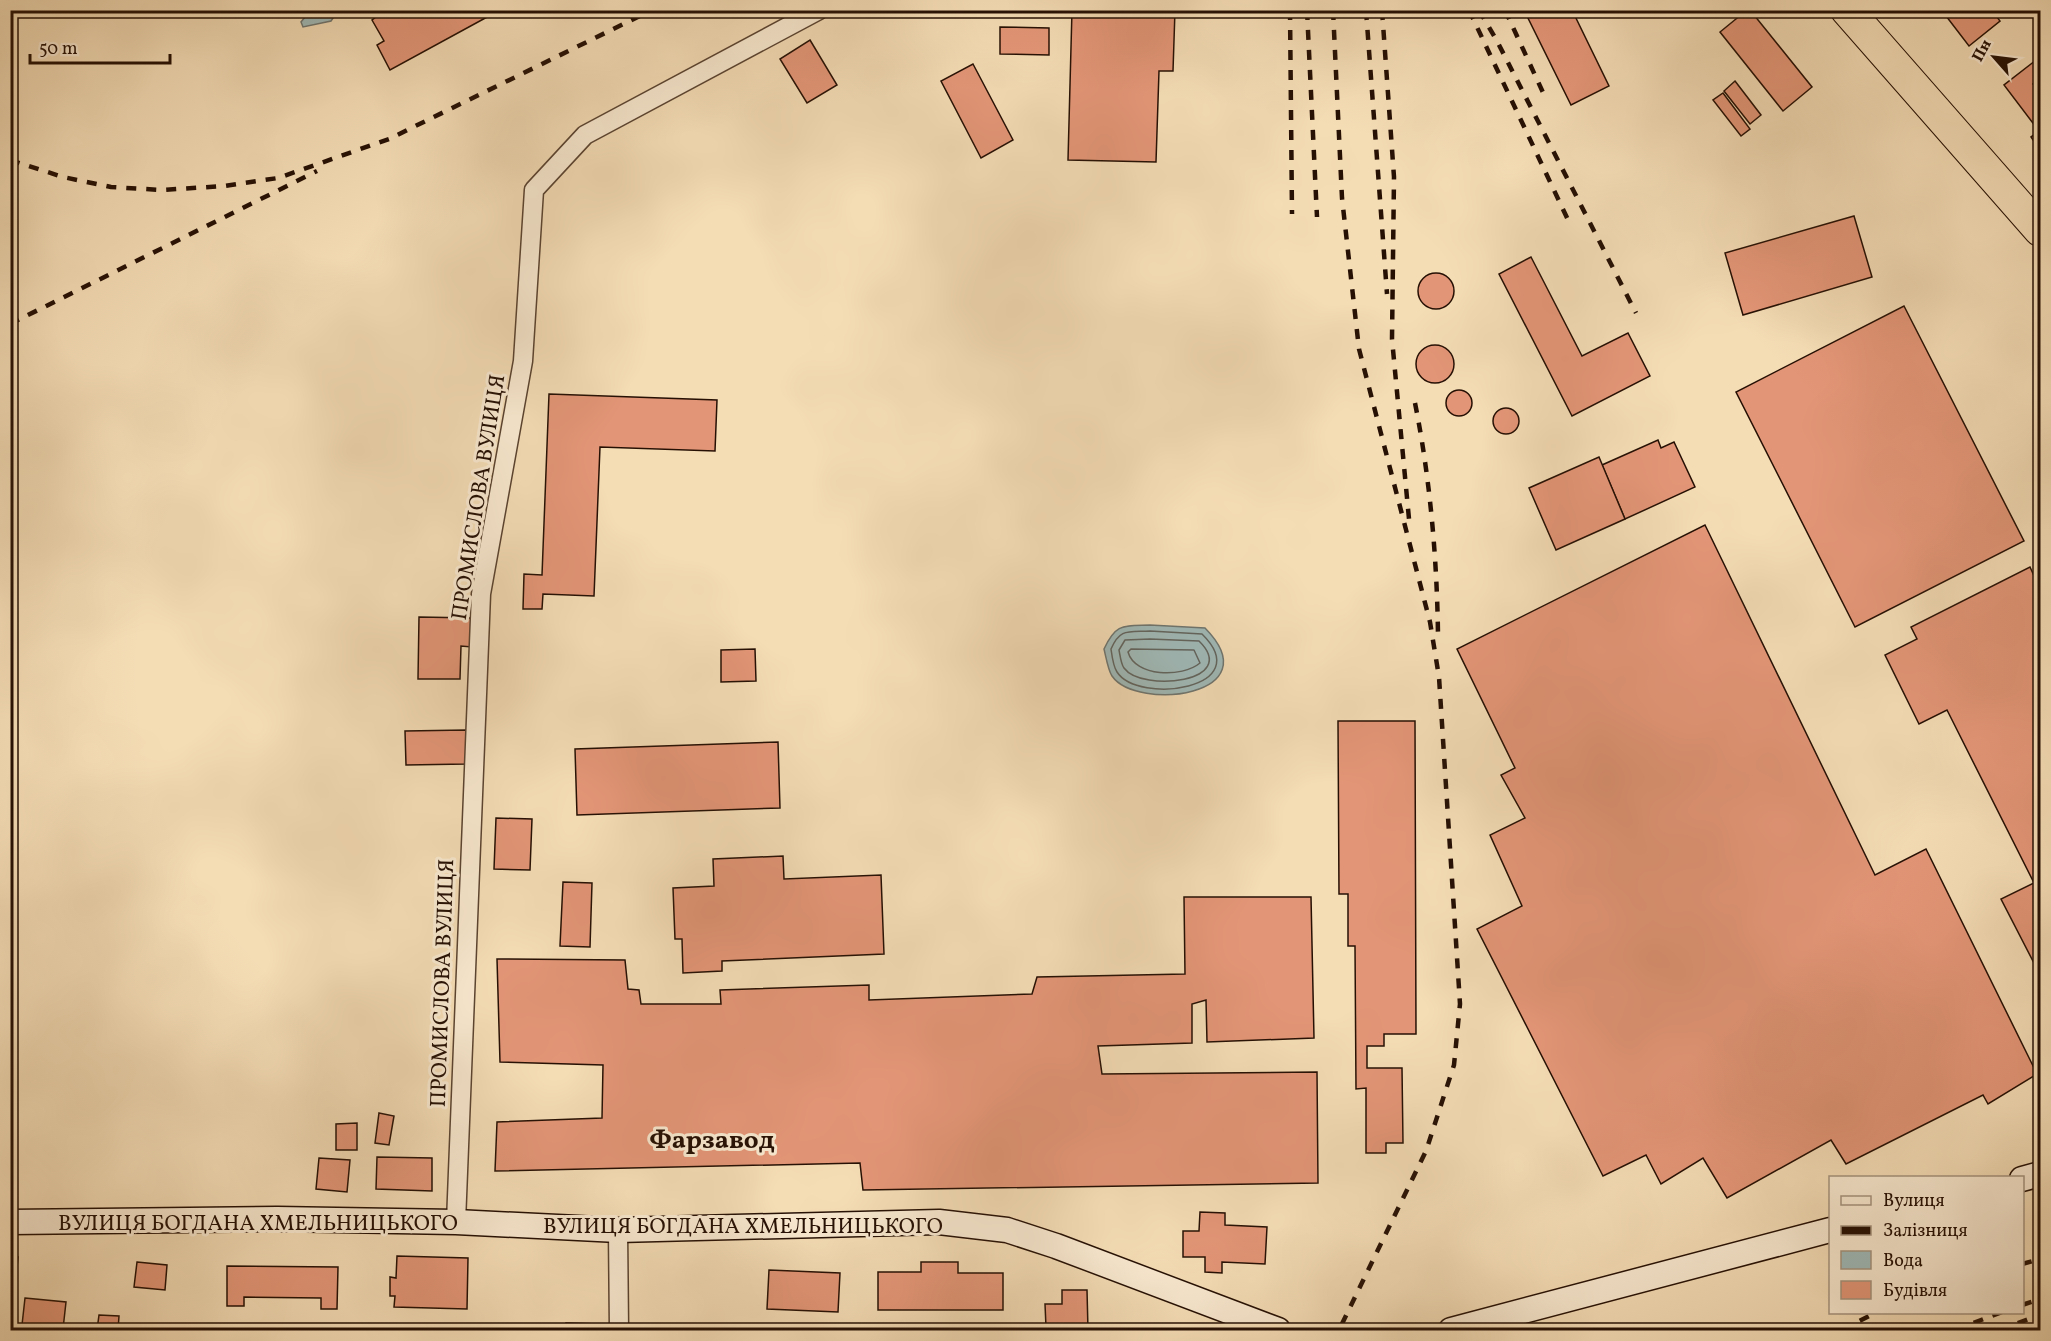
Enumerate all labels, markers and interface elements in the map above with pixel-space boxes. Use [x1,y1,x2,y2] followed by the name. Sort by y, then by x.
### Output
[30,27,170,65] scale bar
[1964,27,2024,87] north arrow
[1967,36,1998,66] text: Пн
[39,37,78,62] text: 50 m
[445,372,514,623] street label: ПРОМИСЛОВА ВУЛИЦЯ
[424,858,463,1108] street label: ПРОМИСЛОВА ВУЛИЦЯ
[649,1123,775,1159] district label: Фарзавод
[1829,1176,2024,1314] legend
[1883,1189,1945,1214] text: Вулиця
[58,1209,458,1240] street label: ВУЛИЦЯ БОГДАНА ХМЕЛЬНИЦЬКОГО
[543,1212,943,1243] street label: ВУЛИЦЯ БОГДАНА ХМЕЛЬНИЦЬКОГО
[1883,1219,1968,1244] text: Залізниця
[1883,1249,1923,1274] text: Вода
[1883,1279,1947,1304] text: Будівля

